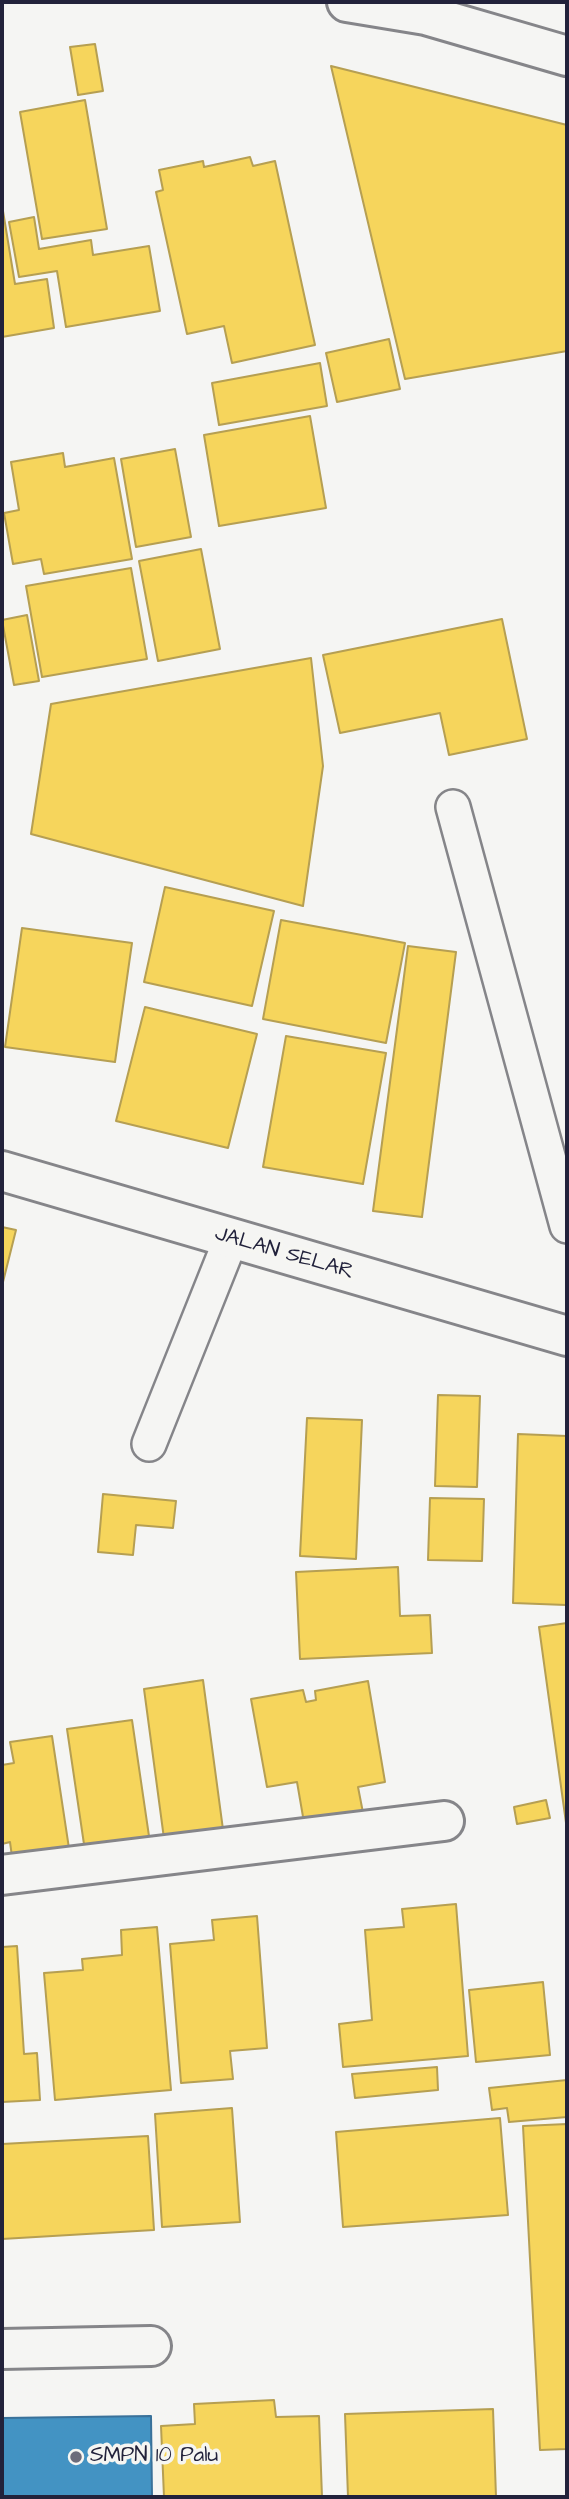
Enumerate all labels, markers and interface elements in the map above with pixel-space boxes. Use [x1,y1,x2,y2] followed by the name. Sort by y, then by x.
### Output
[212,1222,356,1286] street label: JALAN SELAR
[90,2444,218,2470] place label: SMPN 10 Palu
[68,2449,84,2465] marker: SMPN 10 Palu

